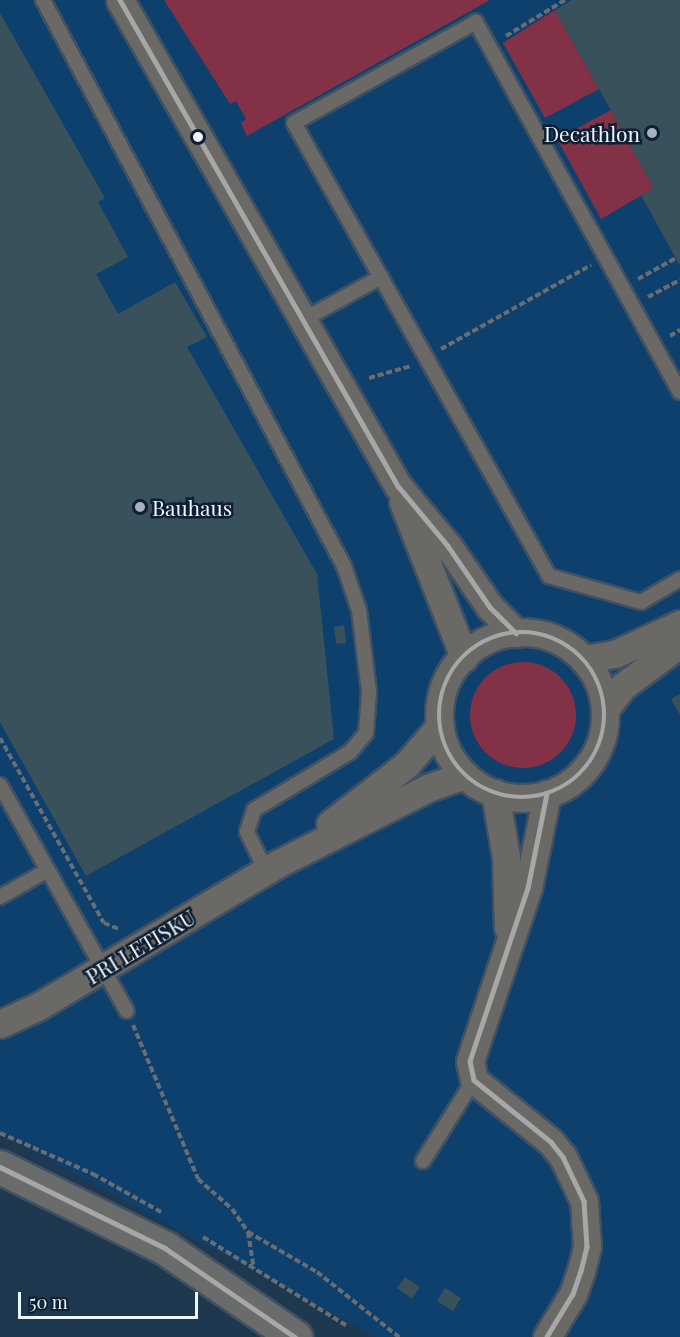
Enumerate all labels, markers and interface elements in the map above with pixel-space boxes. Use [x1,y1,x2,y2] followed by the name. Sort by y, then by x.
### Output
[544,120,640,146] place label: Decathlon
[645,126,659,140] marker: Decathlon
[192,131,204,143] unlabelled marker
[152,494,232,520] place label: Bauhaus
[133,500,147,514] marker: Bauhaus
[81,904,199,988] street label: PRI LETISKU
[21,1280,201,1318] scale bar
[29,1290,68,1314] text: 50 m

